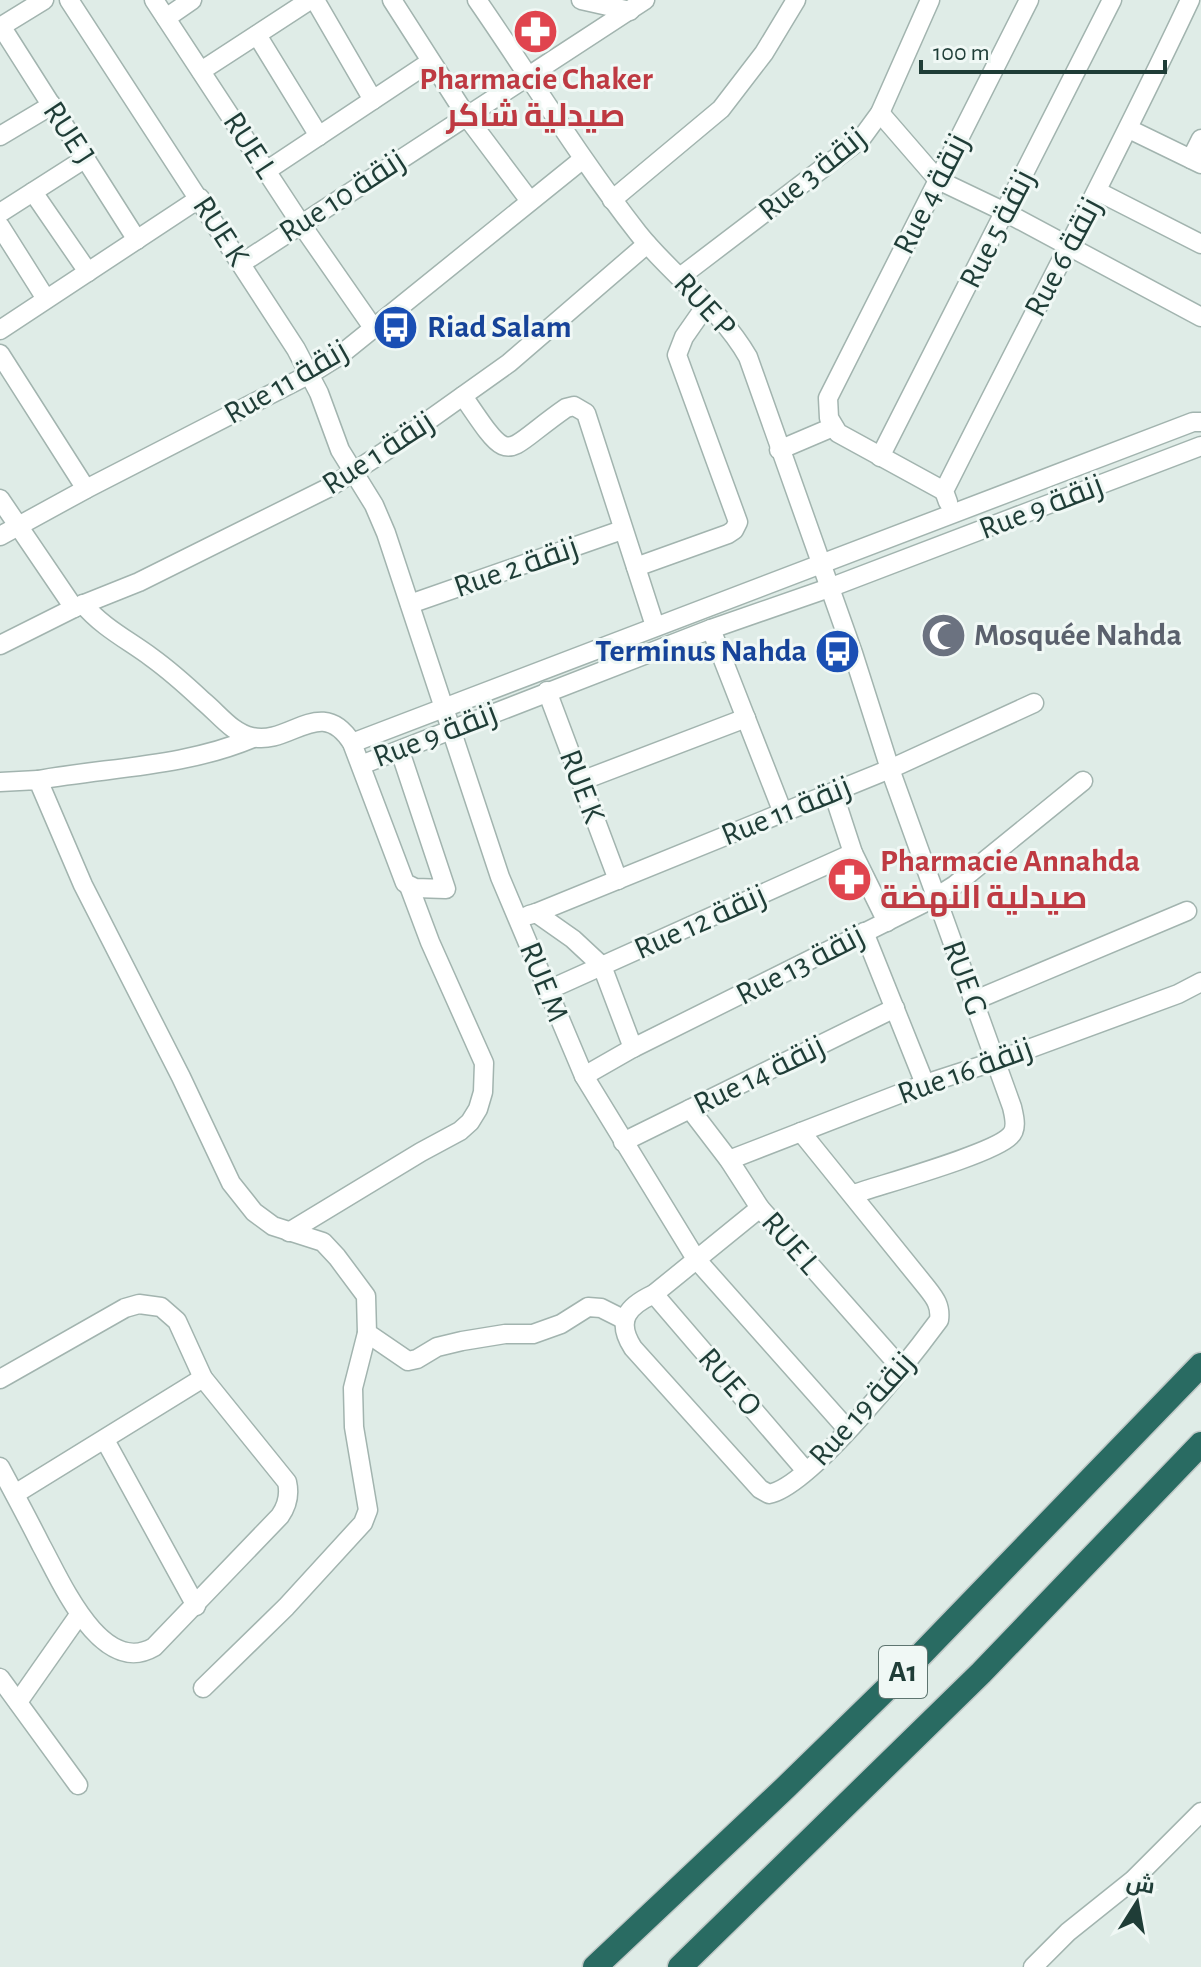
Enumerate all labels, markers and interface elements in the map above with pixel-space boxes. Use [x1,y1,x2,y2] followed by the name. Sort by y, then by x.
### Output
[512,8,560,56] pharmacy icon: Pharmacie Chaker صيدلية شاكر
[921,24,1165,74] scale bar
[933,41,990,65] text: 100 m
[419,63,653,134] place label: Pharmacie Chaker صيدلية شاكر
[37,96,101,170] street label: RUE J
[217,106,283,184] street label: RUE L
[752,121,872,227] street label: Rue 3 زنقة
[887,129,976,260] street label: Rue 4 زنقة
[274,144,411,249] street label: Rue 10 زنقة
[954,165,1041,294] street label: Rue 5 زنقة
[187,191,255,272] street label: RUE K
[1018,192,1108,322] street label: Rue 6 زنقة
[668,267,742,343] street label: RUE P
[372,303,420,351] bus stop icon: Riad Salam
[427,311,572,343] place label: Riad Salam
[219,334,354,431] street label: Rue 11 زنقة
[317,405,440,501] street label: Rue 1 زنقة
[975,469,1108,546] street label: Rue 9 زنقة
[450,531,583,604] street label: Rue 2 زنقة
[919,611,967,659] mosque icon: Mosquée Nahda
[974,619,1182,651] place label: Mosquée Nahda
[814,627,862,675] bus stop icon: Terminus Nahda
[595,635,807,667] place label: Terminus Nahda
[369,697,502,774] street label: Rue 9 زنقة
[554,745,611,827] street label: RUE K
[717,771,856,852] street label: Rue 11 زنقة
[880,845,1140,917] place label: Pharmacie Annahda صيدلية النهضة
[825,855,873,903] pharmacy icon: Pharmacie Annahda صيدلية النهضة
[629,879,771,966] street label: Rue 12 زنقة
[731,919,870,1012] street label: Rue 13 زنقة
[937,936,993,1020] street label: RUE G
[514,937,574,1027] street label: RUE M
[689,1030,830,1121] street label: Rue 14 زنقة
[893,1032,1037,1111] street label: Rue 16 زنقة
[756,1206,827,1281] street label: RUE L
[692,1342,768,1422] street label: RUE O
[803,1346,922,1473] street label: Rue 19 زنقة
[879,1646,927,1698] road number: A1
[1097,1863,1177,1943] north arrow
[1124,1870,1157,1900] text: ش

